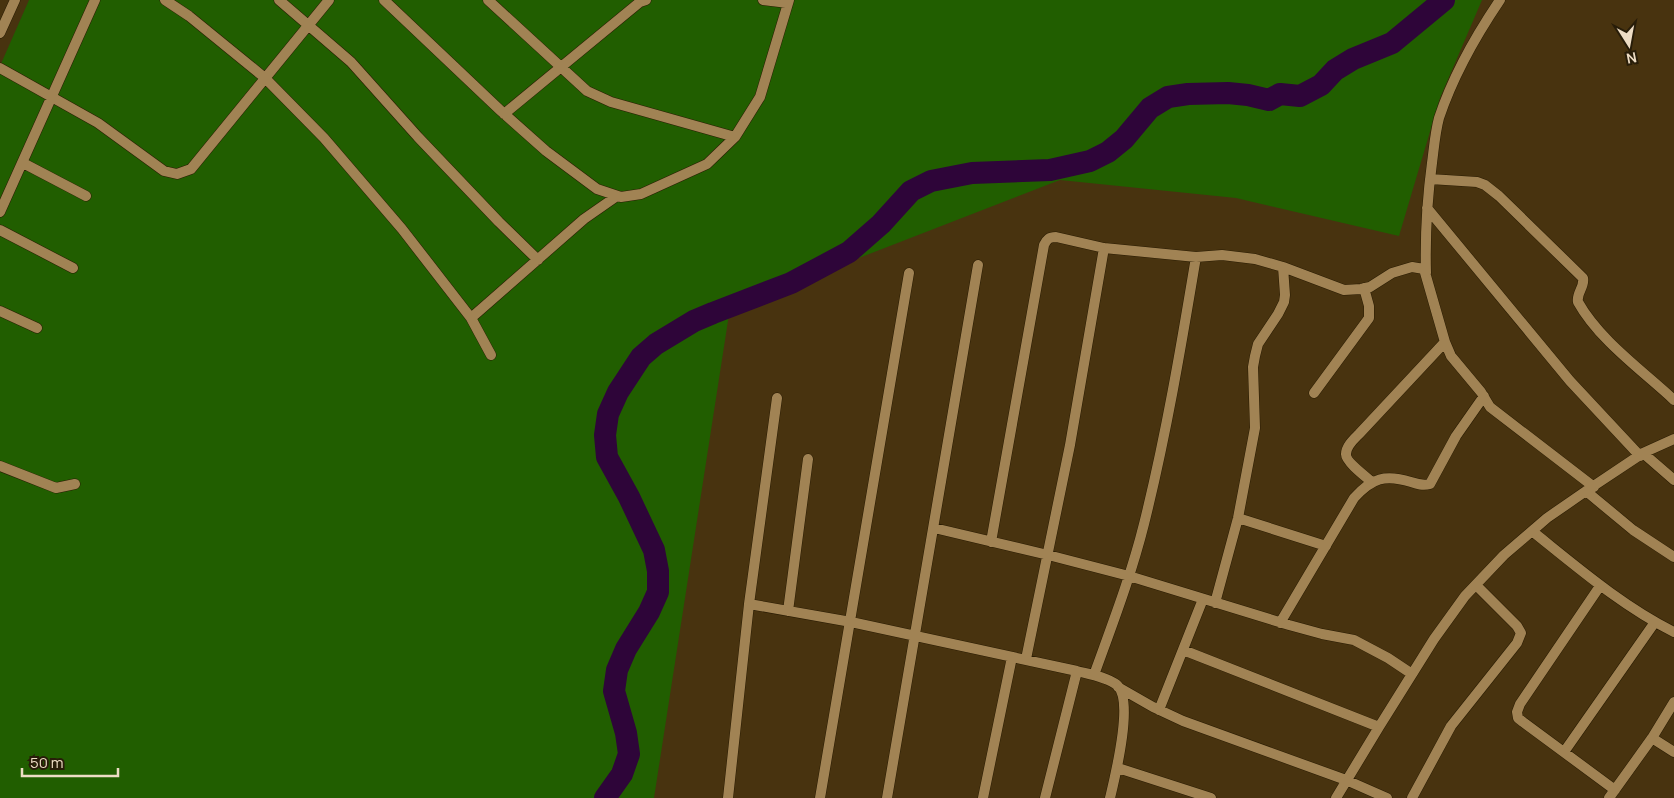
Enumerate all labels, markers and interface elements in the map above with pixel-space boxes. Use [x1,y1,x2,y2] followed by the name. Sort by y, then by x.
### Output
[1604,20,1654,70] north arrow
[1625,48,1638,69] text: N
[22,746,119,778] scale bar
[30,752,64,773] text: 50 m

